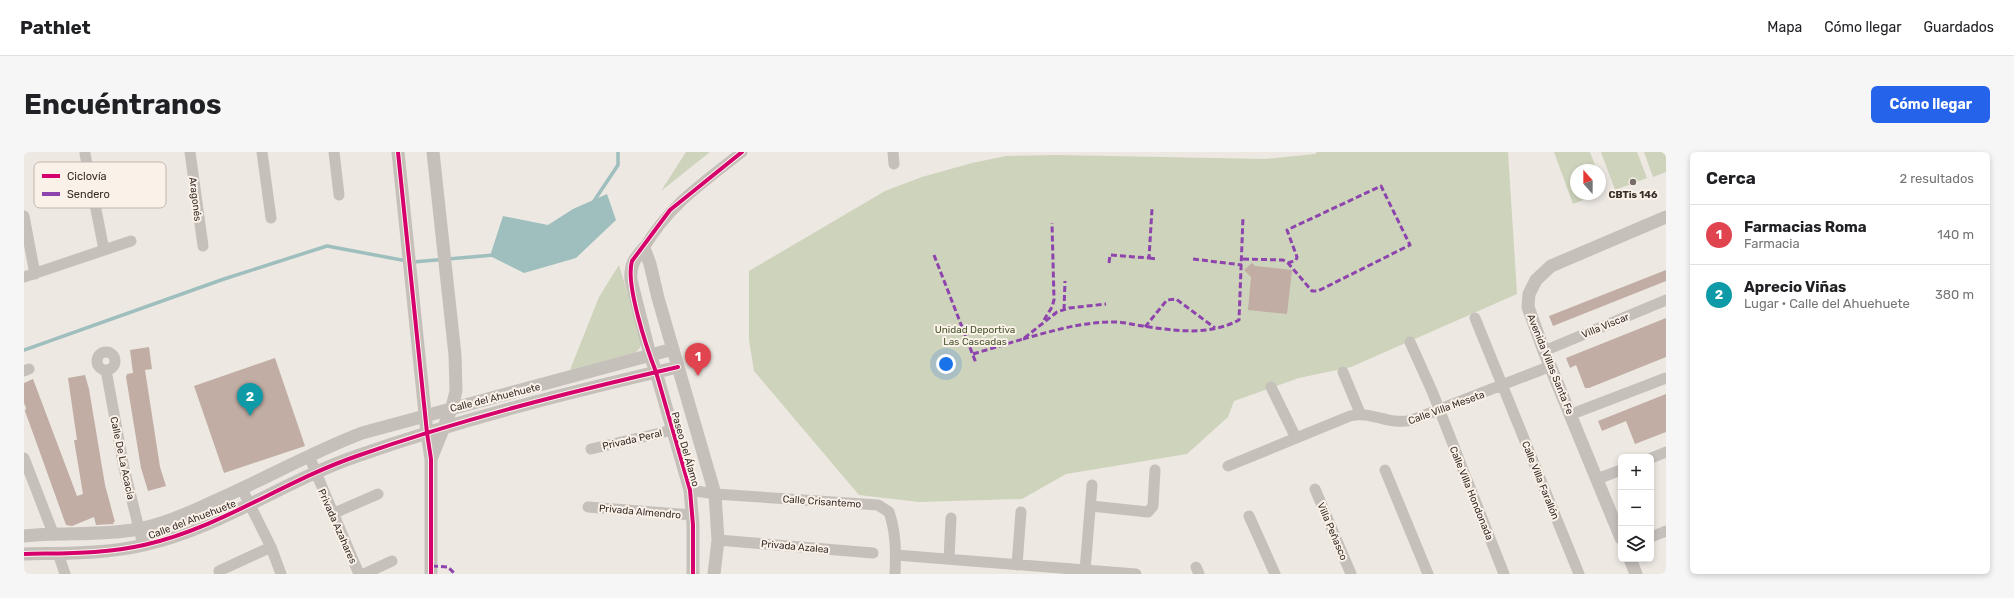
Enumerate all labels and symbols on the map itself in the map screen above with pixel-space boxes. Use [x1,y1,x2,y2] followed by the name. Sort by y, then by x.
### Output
[34,162,166,208] legend
[1570,164,1606,200] north arrow
[67,170,107,183] text: Ciclovía
[186,176,204,222] street label: Aragonés
[1628,177,1638,187] marker: CBTis 146
[67,188,110,201] text: Sendero
[1608,189,1658,201] place label: CBTis 146
[1580,311,1631,341] street label: Villa Viscar
[1524,312,1576,417] street label: Avenida Villas Santa Fe
[935,324,1015,348] park label: Unidad Deportiva Las Cascadas
[685,343,711,376] pin: 1
[936,354,956,374] your location
[449,381,542,415] street label: Calle del Ahuehuete
[237,383,263,416] pin: 2
[1407,389,1486,427] street label: Calle Villa Meseta
[669,411,702,488] street label: Paseo Del Álamo
[107,416,137,501] street label: Calle De La Acacia
[601,427,663,453] street label: Privada Peral
[1519,439,1561,521] street label: Calle Villa Farallón
[1447,445,1495,542] street label: Calle Villa Hondonada
[315,487,359,566] street label: Privada Azahares
[782,493,862,511] street label: Calle Crisantemo
[147,498,238,542] street label: Calle del Ahuehuete
[1315,501,1350,562] street label: Villa Peñasco
[598,502,682,522] street label: Privada Almendro
[761,538,829,556] street label: Privada Azalea

